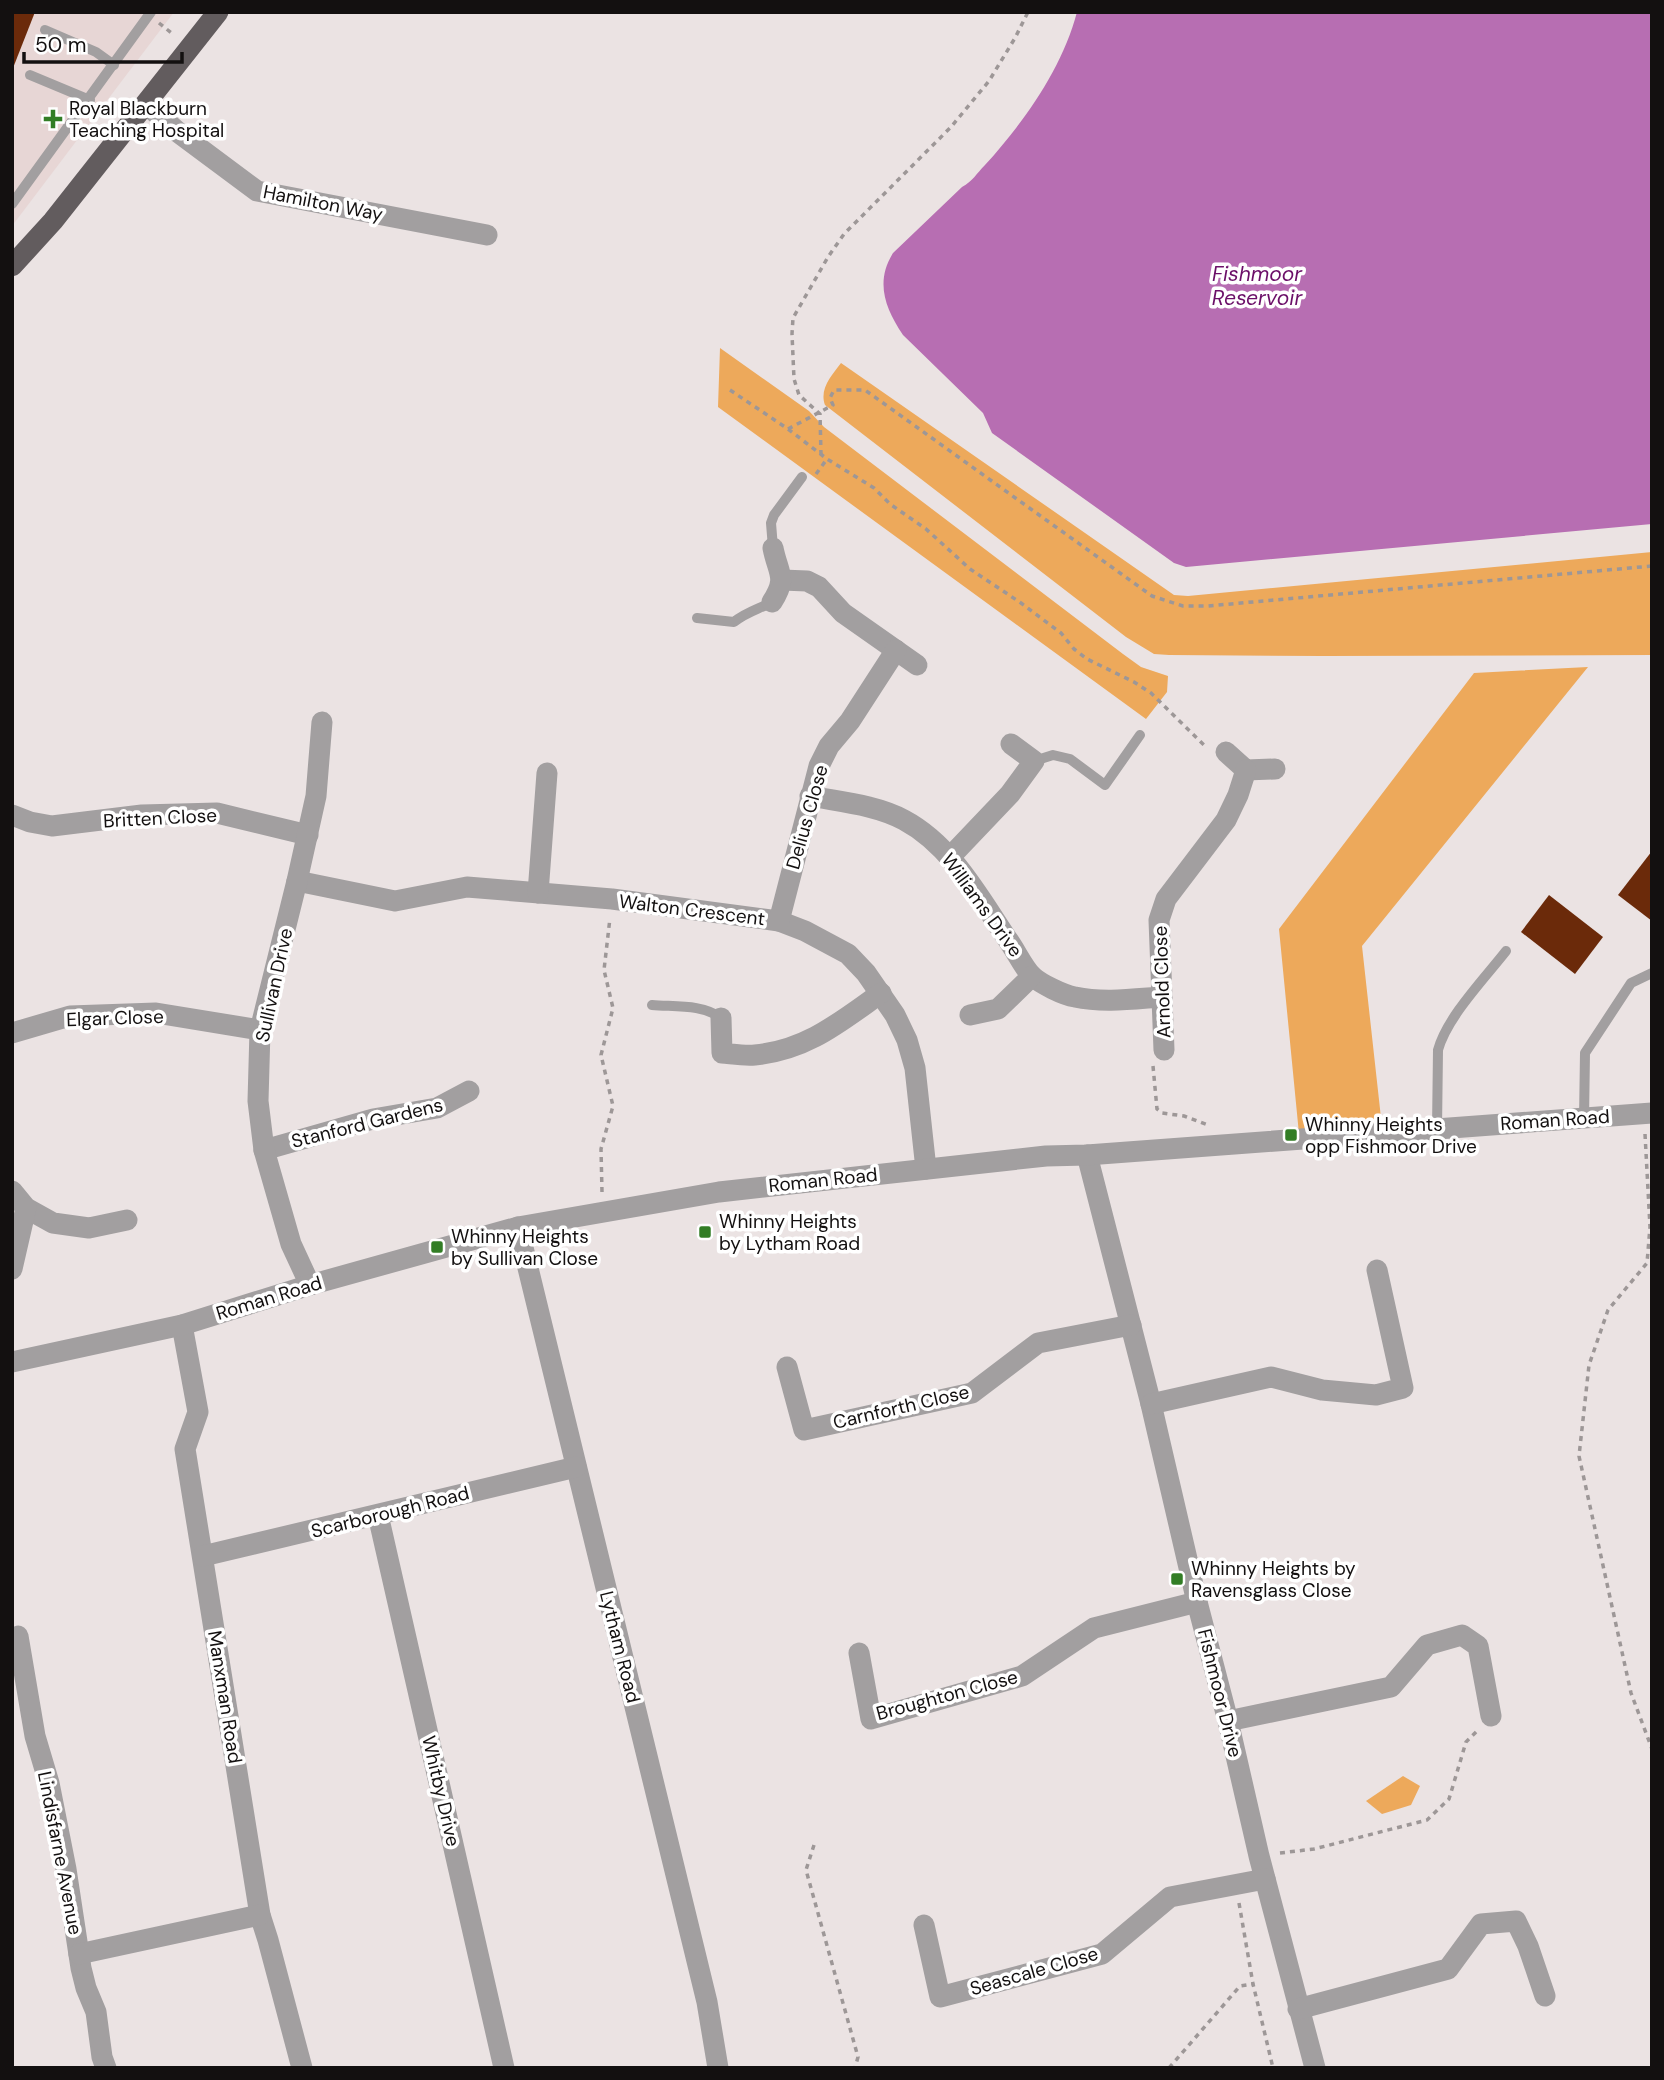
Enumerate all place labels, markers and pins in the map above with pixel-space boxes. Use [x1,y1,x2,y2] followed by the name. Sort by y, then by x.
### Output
[69,96,224,143] place label: Royal Blackburn Teaching Hospital
[43,109,63,129] marker: Royal Blackburn Teaching Hospital
[1305,1112,1477,1159] place label: Whinny Heights opp Fishmoor Drive
[1283,1127,1299,1143] marker: Whinny Heights opp Fishmoor Drive
[719,1209,860,1256] place label: Whinny Heights by Lytham Road
[451,1224,598,1271] place label: Whinny Heights by Sullivan Close
[697,1224,713,1240] marker: Whinny Heights by Lytham Road
[429,1239,445,1255] marker: Whinny Heights by Sullivan Close
[1191,1556,1356,1603] place label: Whinny Heights by Ravensglass Close
[1169,1571,1185,1587] marker: Whinny Heights by Ravensglass Close

